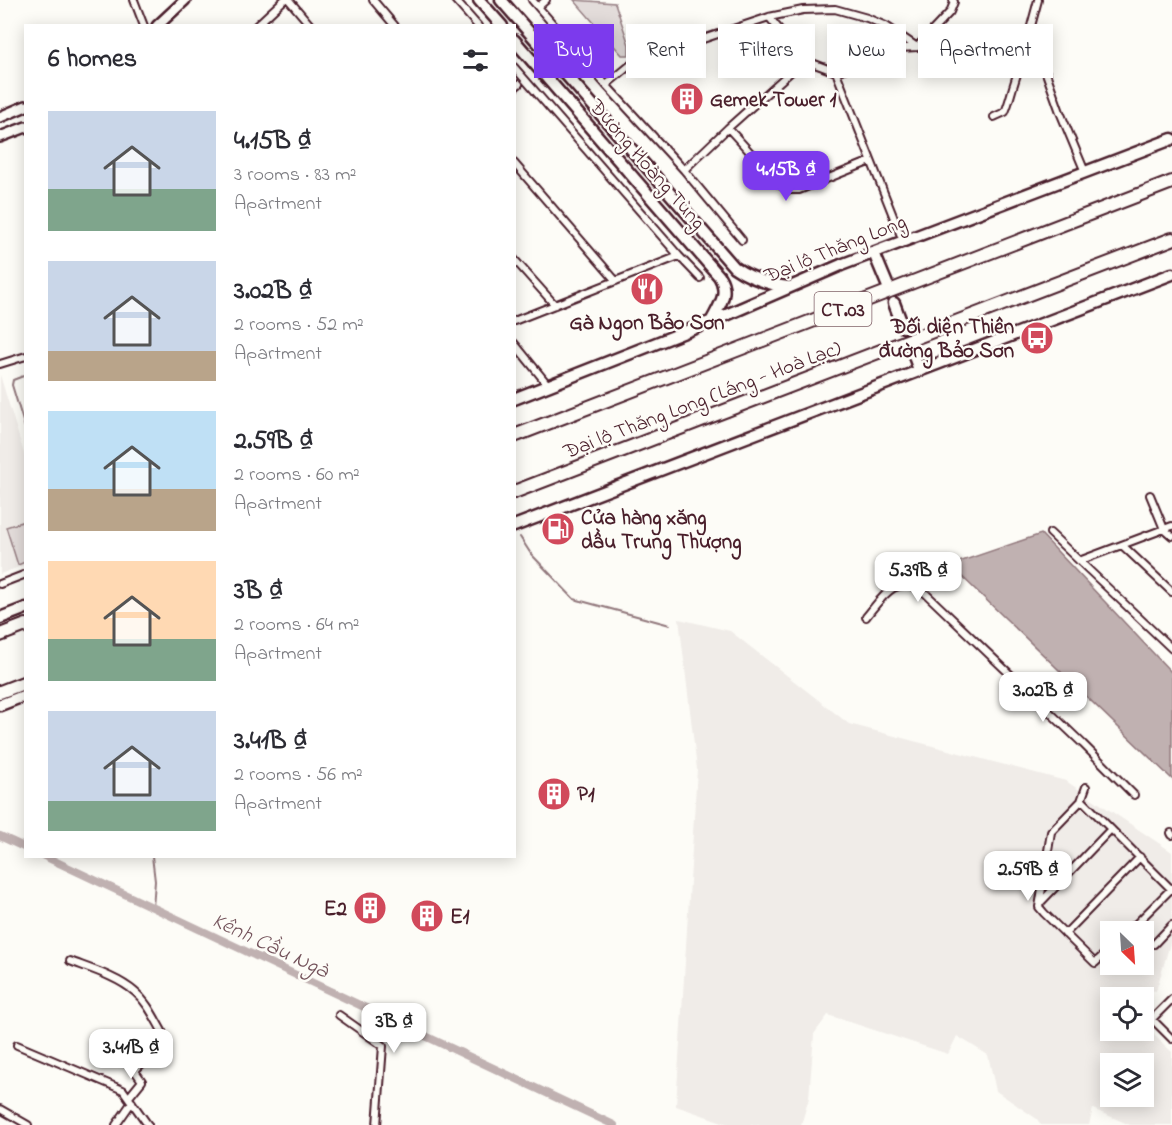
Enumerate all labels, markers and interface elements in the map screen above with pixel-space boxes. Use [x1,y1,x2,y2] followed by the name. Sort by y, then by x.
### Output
[534,24,614,78] chip: Buy
[626,24,706,78] chip: Rent
[718,24,815,78] chip: Filters
[827,24,906,78] chip: New
[918,24,1053,78] chip: Apartment
[48,41,137,79] text: 6 homes
[459,44,492,77] icon: filters
[669,81,705,117] building icon: Gemek Tower 1
[710,86,837,116] place label: Gemek Tower 1
[579,93,712,239] street label: Đường Hoàng Tùng
[234,123,311,161] text: 4.15B ₫
[96,135,168,207] icon: home
[731,151,841,202] pin: 4.15B ₫
[756,156,816,185] text: 4.15B ₫
[234,161,356,190] text: 3 rooms · 83 m²
[234,190,322,219] text: Apartment
[759,208,912,294] street label: Đại lộ Thăng Long
[629,271,665,307] restaurant icon: Gà Ngon Bảo Sơn
[234,273,312,311] text: 3.02B ₫
[96,285,168,357] icon: home
[814,292,872,326] road number: CT.03
[570,309,724,341] place label: Gà Ngon Bảo Sơn
[234,311,364,340] text: 2 rooms · 52 m²
[879,313,1014,369] place label: Đối diện Thiên đường Bảo Sơn
[1019,320,1055,356] bus stop icon: Đối diện Thiên đường Bảo Sơn
[559,334,847,470] street label: Đại lộ Thăng Long (Láng - Hoà Lạc)
[234,340,322,369] text: Apartment
[234,423,313,461] text: 2.59B ₫
[96,435,168,507] icon: home
[234,461,360,490] text: 2 rooms · 60 m²
[234,490,322,519] text: Apartment
[581,504,742,560] place label: Cửa hàng xăng dầu Trung Thượng
[540,511,576,547] fuel station icon: Cửa hàng xăng dầu Trung Thượng
[863,552,973,603] pin: 5.39B ₫
[889,557,947,586] text: 5.39B ₫
[234,573,282,611] text: 3B ₫
[96,585,168,657] icon: home
[234,611,359,640] text: 2 rooms · 64 m²
[234,640,322,669] text: Apartment
[988,672,1098,723] pin: 3.02B ₫
[1013,677,1073,706] text: 3.02B ₫
[234,723,307,761] text: 3.41B ₫
[96,735,168,807] icon: home
[234,761,363,790] text: 2 rooms · 56 m²
[536,776,572,812] building icon: P1
[577,781,595,811] place label: P1
[234,790,322,819] text: Apartment
[973,851,1083,902] pin: 2.59B ₫
[998,856,1058,885] text: 2.59B ₫
[352,890,388,926] building icon: E2
[324,895,348,925] place label: E2
[409,898,445,934] building icon: E1
[450,903,470,933] place label: E1
[206,906,335,988] water label: Kênh Cầu Ngà
[1100,921,1154,975] north arrow
[1100,921,1154,1107] map controls
[1100,987,1154,1041] button: locate
[358,1003,430,1054] pin: 3B ₫
[375,1008,413,1037] text: 3B ₫
[76,1029,186,1080] pin: 3.41B ₫
[103,1034,159,1063] text: 3.41B ₫
[1100,1053,1154,1107] button: layers

